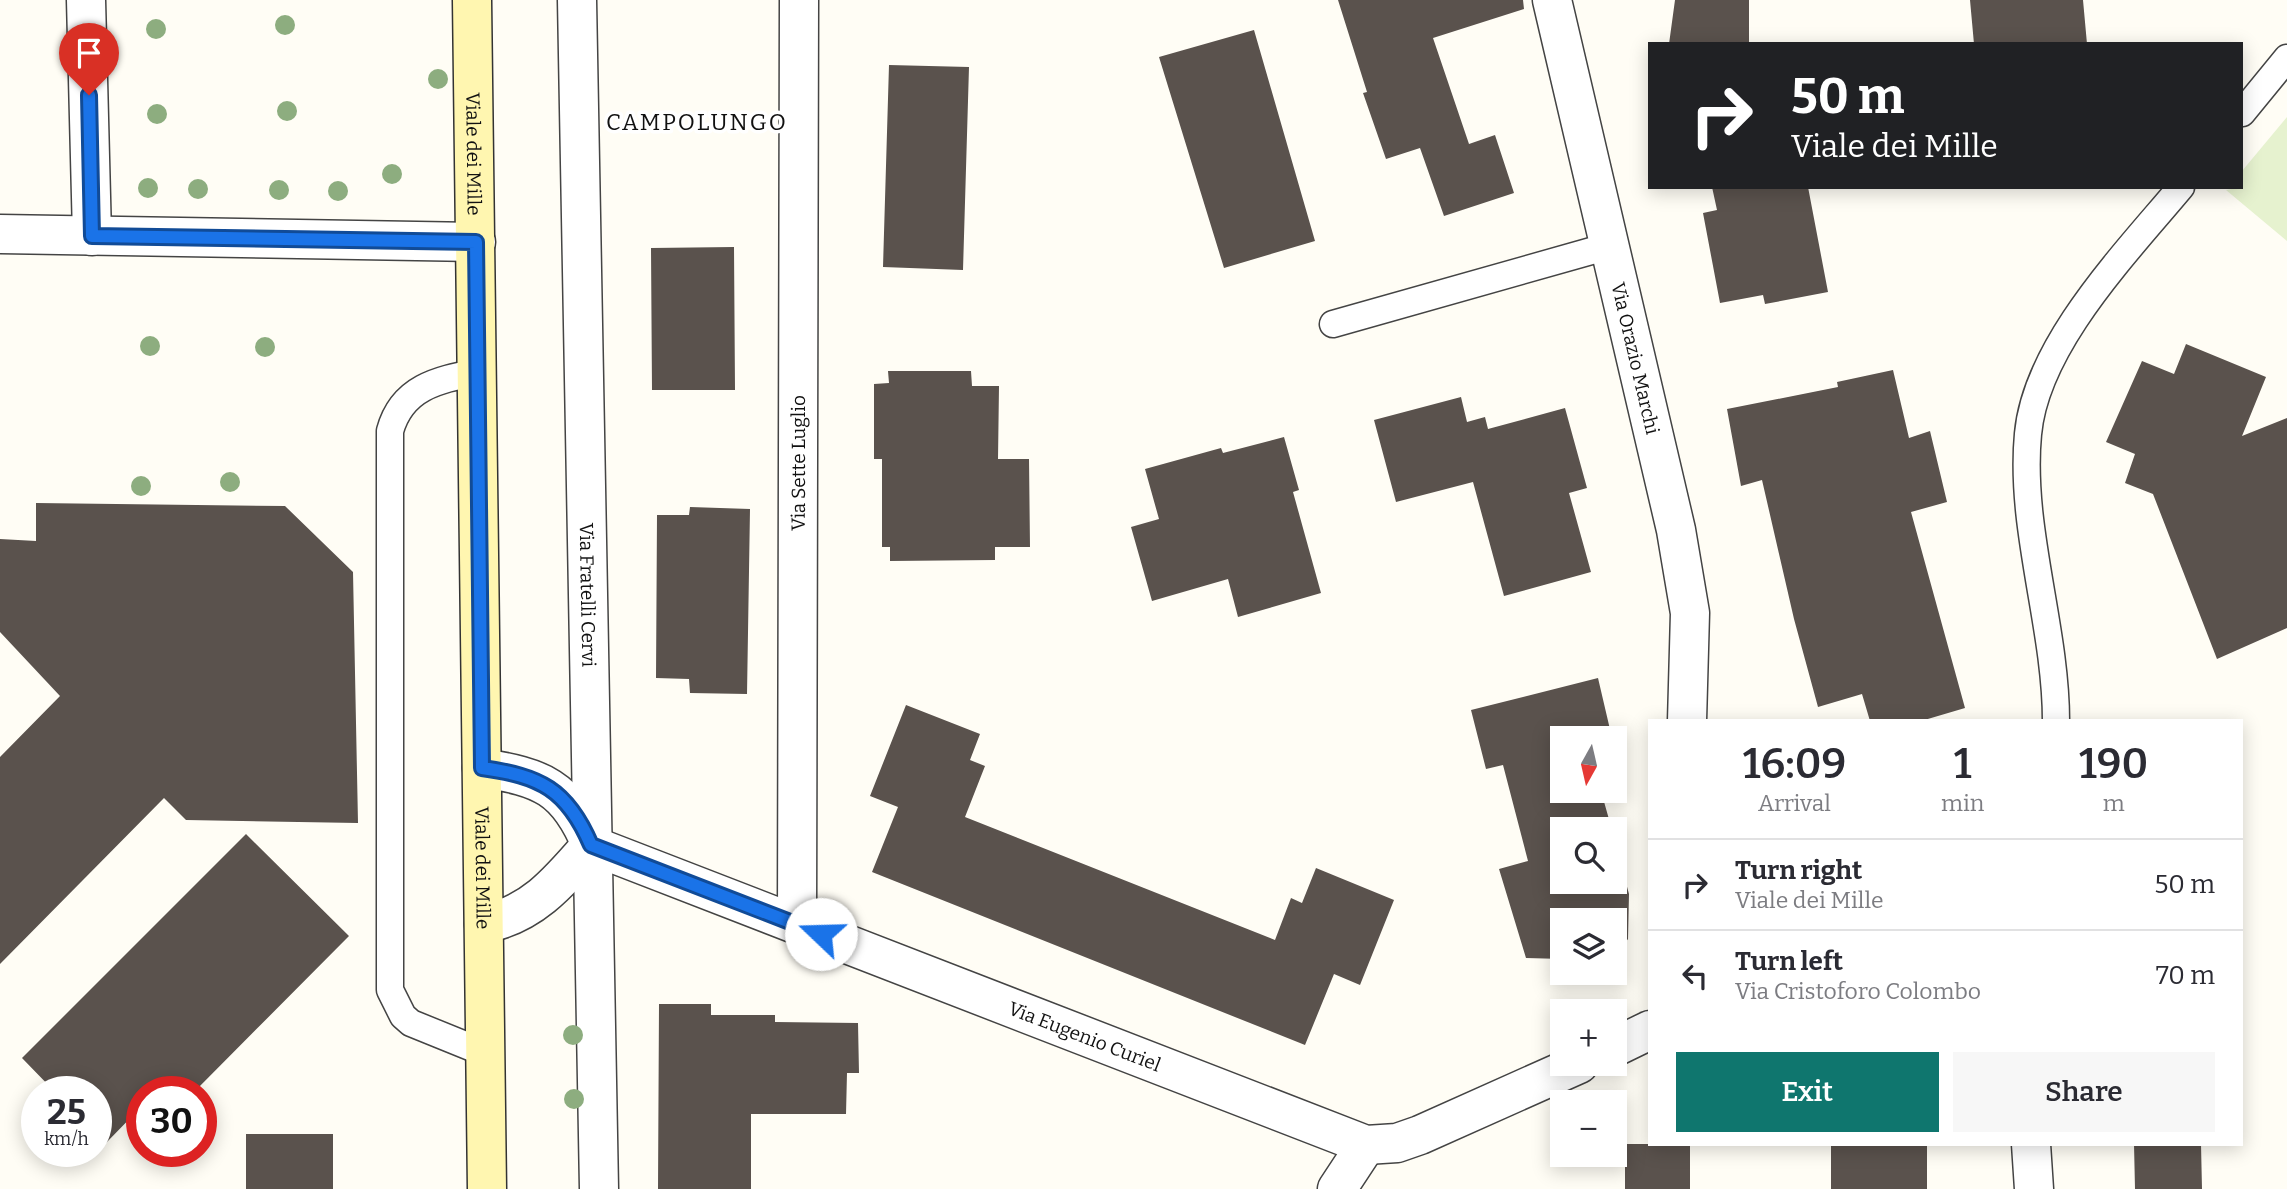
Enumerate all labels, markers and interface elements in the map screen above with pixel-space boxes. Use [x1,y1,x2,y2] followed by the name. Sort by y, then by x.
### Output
[59,23,119,95] pin
[70,34,108,72] icon: arrive
[1791,67,1904,126] text: 50 m
[1676,70,1767,161] icon: right
[462,92,486,216] street label: Viale dei Mille
[606,108,788,136] district label: CAMPOLUNGO
[1791,127,1998,165] text: Viale dei Mille
[1607,280,1665,437] street label: Via Orazio Marchi
[786,395,810,531] street label: Via Sette Luglio
[575,523,601,668] street label: Via Fratelli Cervi
[1550,726,1628,803] north arrow
[1550,726,1627,1167] map controls
[1743,739,1846,789] text: 16:09
[1954,739,1972,789] text: 1
[2079,739,2148,789] text: 190
[1758,789,1831,817] text: Arrival
[1941,789,1984,817] text: min
[2103,789,2125,817] text: m
[471,806,495,930] street label: Viale dei Mille
[1550,817,1627,894] button: search
[1735,855,1862,886] text: Turn right
[1676,866,1714,904] icon: right
[2154,869,2215,900] text: 50 m
[1735,886,1884,914] text: Viale dei Mille
[784,897,858,971] position arrow
[1550,908,1627,985] button: layers
[1735,946,1843,977] text: Turn left
[1676,957,1714,995] icon: left
[2156,960,2215,991] text: 70 m
[1735,977,1981,1005] text: Via Cristoforo Colombo
[1005,996,1164,1076] street label: Via Eugenio Curiel
[1550,999,1627,1076] button: +
[1676,1052,1939,1132] button: Exit
[1953,1052,2215,1132] button: Share
[126,1076,217,1167] speed limit sign: 30
[1550,1090,1627,1167] button: −
[47,1091,86,1133] text: 25
[44,1128,89,1150] text: km/h

